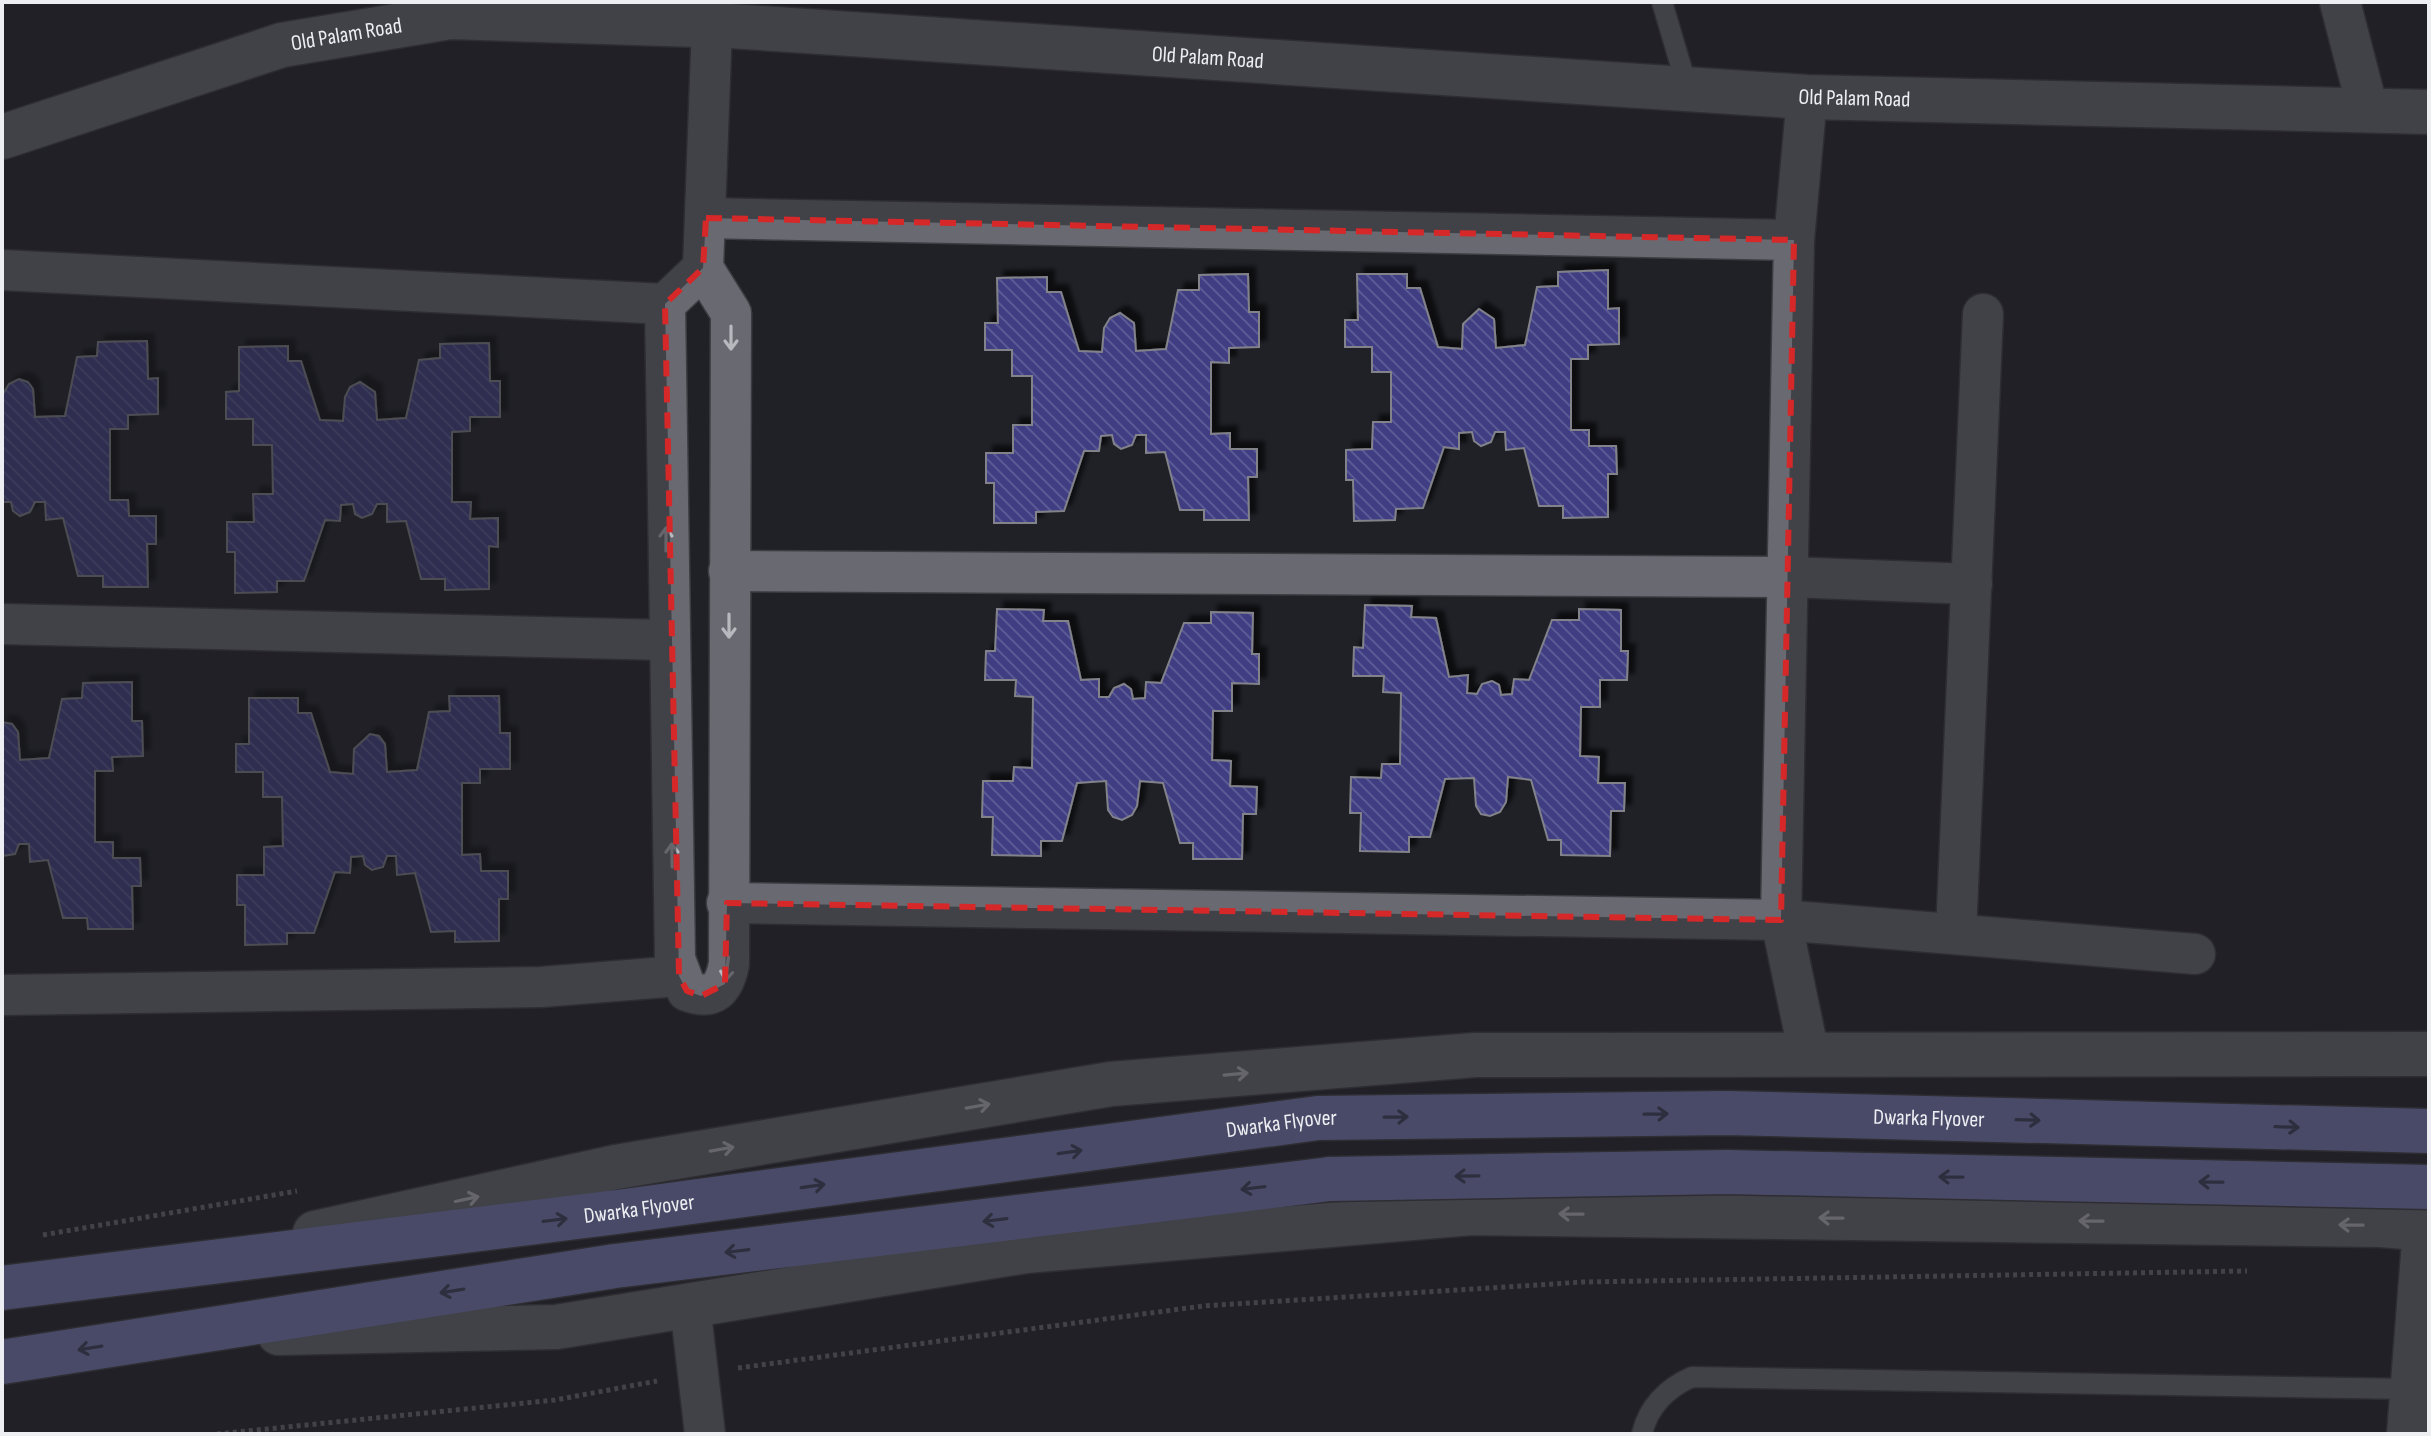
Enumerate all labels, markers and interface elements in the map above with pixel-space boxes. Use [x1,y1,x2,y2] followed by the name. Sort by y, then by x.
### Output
[289,12,404,57] street label: Old Palam Road
[1151,40,1265,75] street label: Old Palam Road
[1798,83,1911,113] street label: Old Palam Road
[723,324,739,351] one-way arrow
[659,526,674,553] one-way arrow
[721,612,737,639] one-way arrow
[664,842,680,869] one-way arrow
[720,956,735,982] one-way arrow
[1222,1066,1249,1081] one-way arrow
[965,1098,990,1113] one-way arrow
[1873,1103,1985,1133] street label: Dwarka Flyover
[1224,1104,1337,1144] street label: Dwarka Flyover
[1642,1106,1669,1121] one-way arrow
[1382,1110,1409,1125] one-way arrow
[2014,1113,2041,1128] one-way arrow
[2273,1120,2300,1135] one-way arrow
[709,1141,734,1156] one-way arrow
[1056,1144,1083,1159] one-way arrow
[1454,1169,1481,1184] one-way arrow
[1938,1169,1965,1185] one-way arrow
[2198,1175,2225,1190] one-way arrow
[800,1178,825,1193] one-way arrow
[1241,1181,1266,1196] one-way arrow
[582,1188,696,1229] street label: Dwarka Flyover
[453,1191,479,1206] one-way arrow
[1558,1206,1585,1222] one-way arrow
[1818,1210,1845,1225] one-way arrow
[542,1212,567,1227] one-way arrow
[982,1212,1009,1227] one-way arrow
[2078,1214,2105,1229] one-way arrow
[2338,1217,2365,1233] one-way arrow
[725,1244,750,1259] one-way arrow
[439,1284,465,1299] one-way arrow
[78,1341,104,1356] one-way arrow

